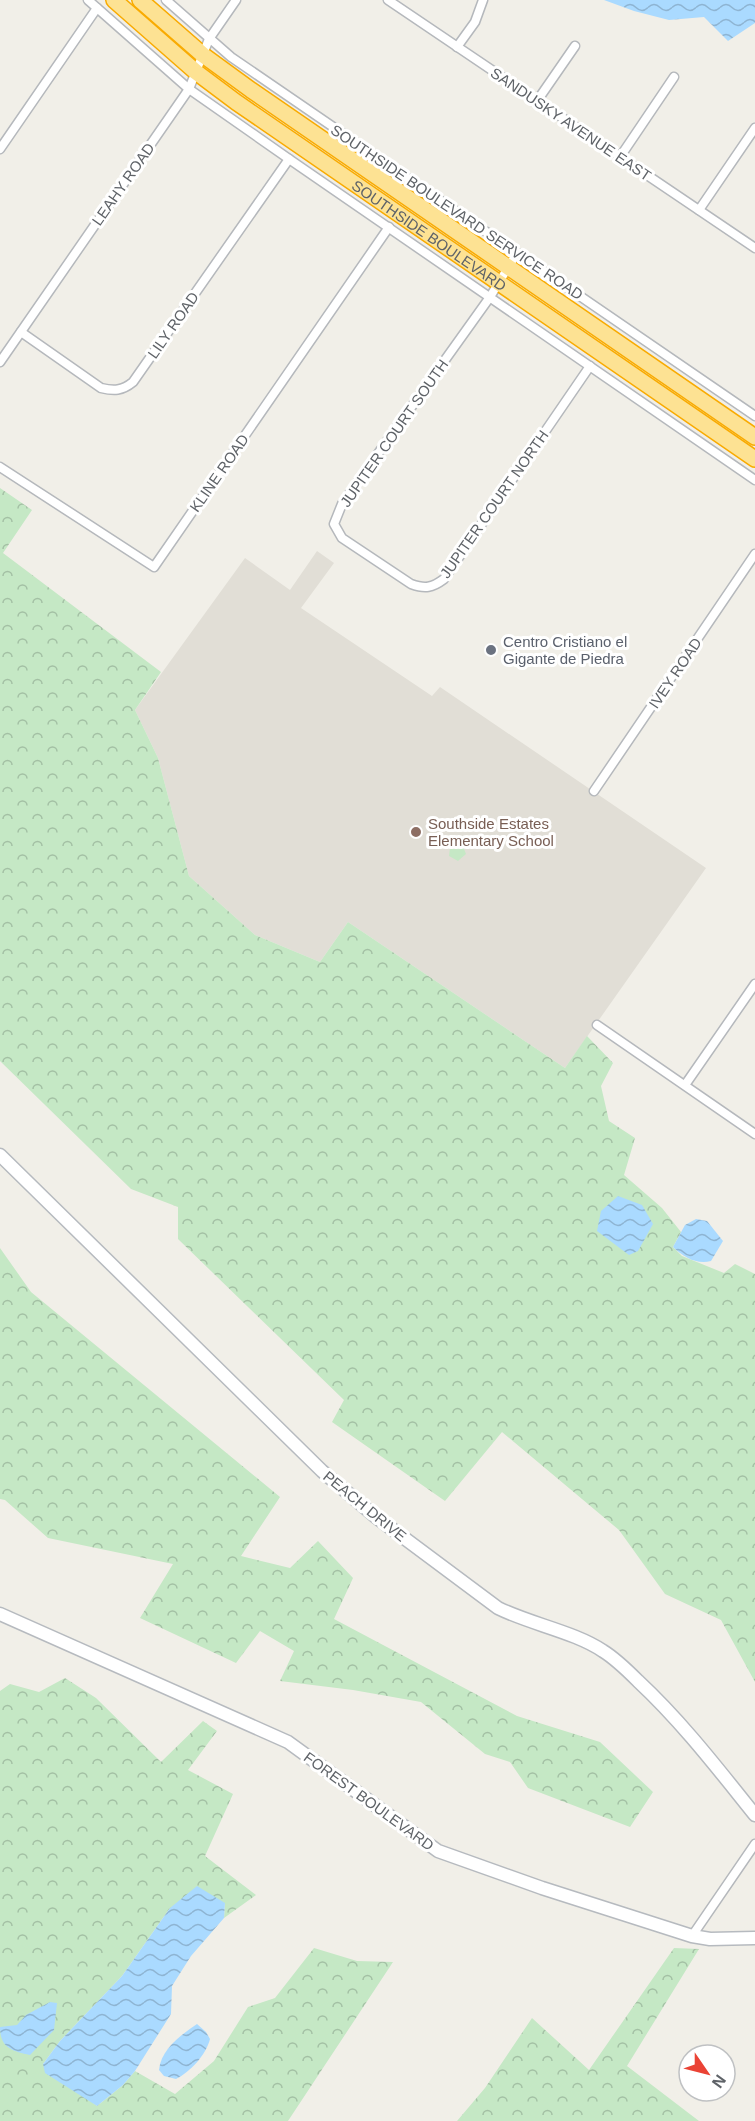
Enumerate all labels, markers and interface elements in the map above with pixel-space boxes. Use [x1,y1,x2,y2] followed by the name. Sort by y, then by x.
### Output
[488,64,654,184] street label: SANDUSKY AVENUE EAST
[327,121,587,303] street label: SOUTHSIDE BOULEVARD SERVICE ROAD
[88,140,158,228] street label: LEAHY ROAD
[350,175,510,295] street label: SOUTHSIDE BOULEVARD
[144,288,202,361] street label: LILY ROAD
[337,356,451,510] street label: JUPITER COURT SOUTH
[436,427,552,581] street label: JUPITER COURT NORTH
[186,431,252,515] street label: KLINE ROAD
[503,633,627,667] place label: Centro Cristiano el Gigante de Piedra
[645,634,705,712] street label: IVEY ROAD
[484,643,498,657] marker: Centro Cristiano el Gigante de Piedra
[428,815,554,849] place label: Southside Estates Elementary School
[409,825,423,839] marker: Southside Estates Elementary School
[320,1467,410,1545] street label: PEACH DRIVE
[301,1748,437,1854] street label: FOREST BOULEVARD
[677,2043,737,2103] north arrow
[709,2072,729,2091] text: N

